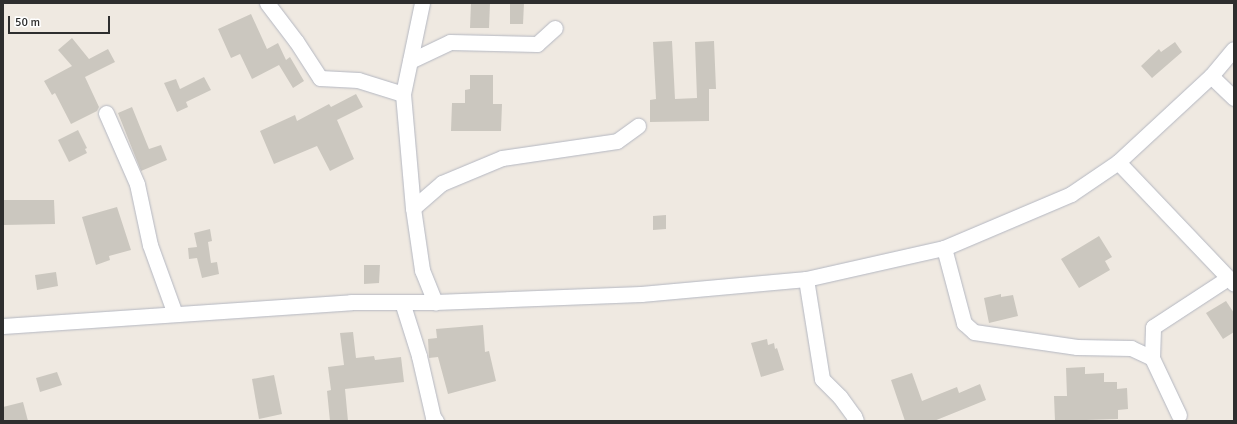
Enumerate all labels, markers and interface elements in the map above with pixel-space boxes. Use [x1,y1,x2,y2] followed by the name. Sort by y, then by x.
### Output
[10,8,112,34] scale bar
[15,15,40,30] text: 50 m

